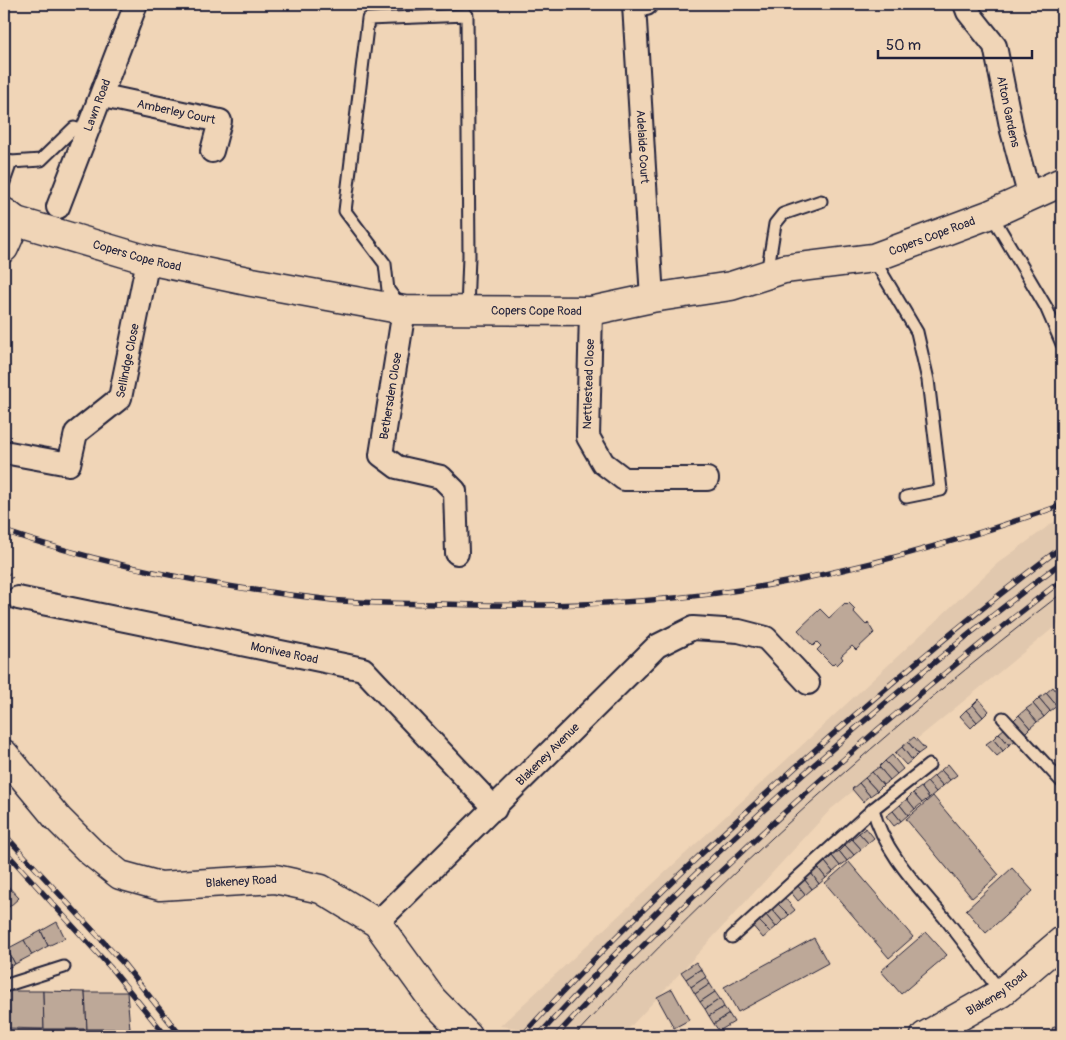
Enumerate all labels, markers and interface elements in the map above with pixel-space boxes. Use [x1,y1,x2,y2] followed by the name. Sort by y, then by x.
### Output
[878,28,1032,60] scale bar
[886,36,921,55] text: 50 m
[994,75,1024,150] street label: Alton Gardens
[80,77,114,134] street label: Lawn Road
[136,96,217,127] street label: Amberley Court
[633,109,652,184] street label: Adelaide Court
[887,213,977,259] street label: Copers Cope Road
[91,237,183,274] street label: Copers Cope Road
[491,303,582,318] street label: Copers Cope Road
[113,322,142,400] street label: Sellindge Close
[580,338,598,430] street label: Nettlestead Close
[377,351,405,441] street label: Bethersden Close
[249,639,320,667] street label: Monivea Road
[513,720,583,789] street label: Blakeney Avenue
[205,871,277,891] street label: Blakeney Road
[963,966,1031,1019] street label: Blakeney Road

